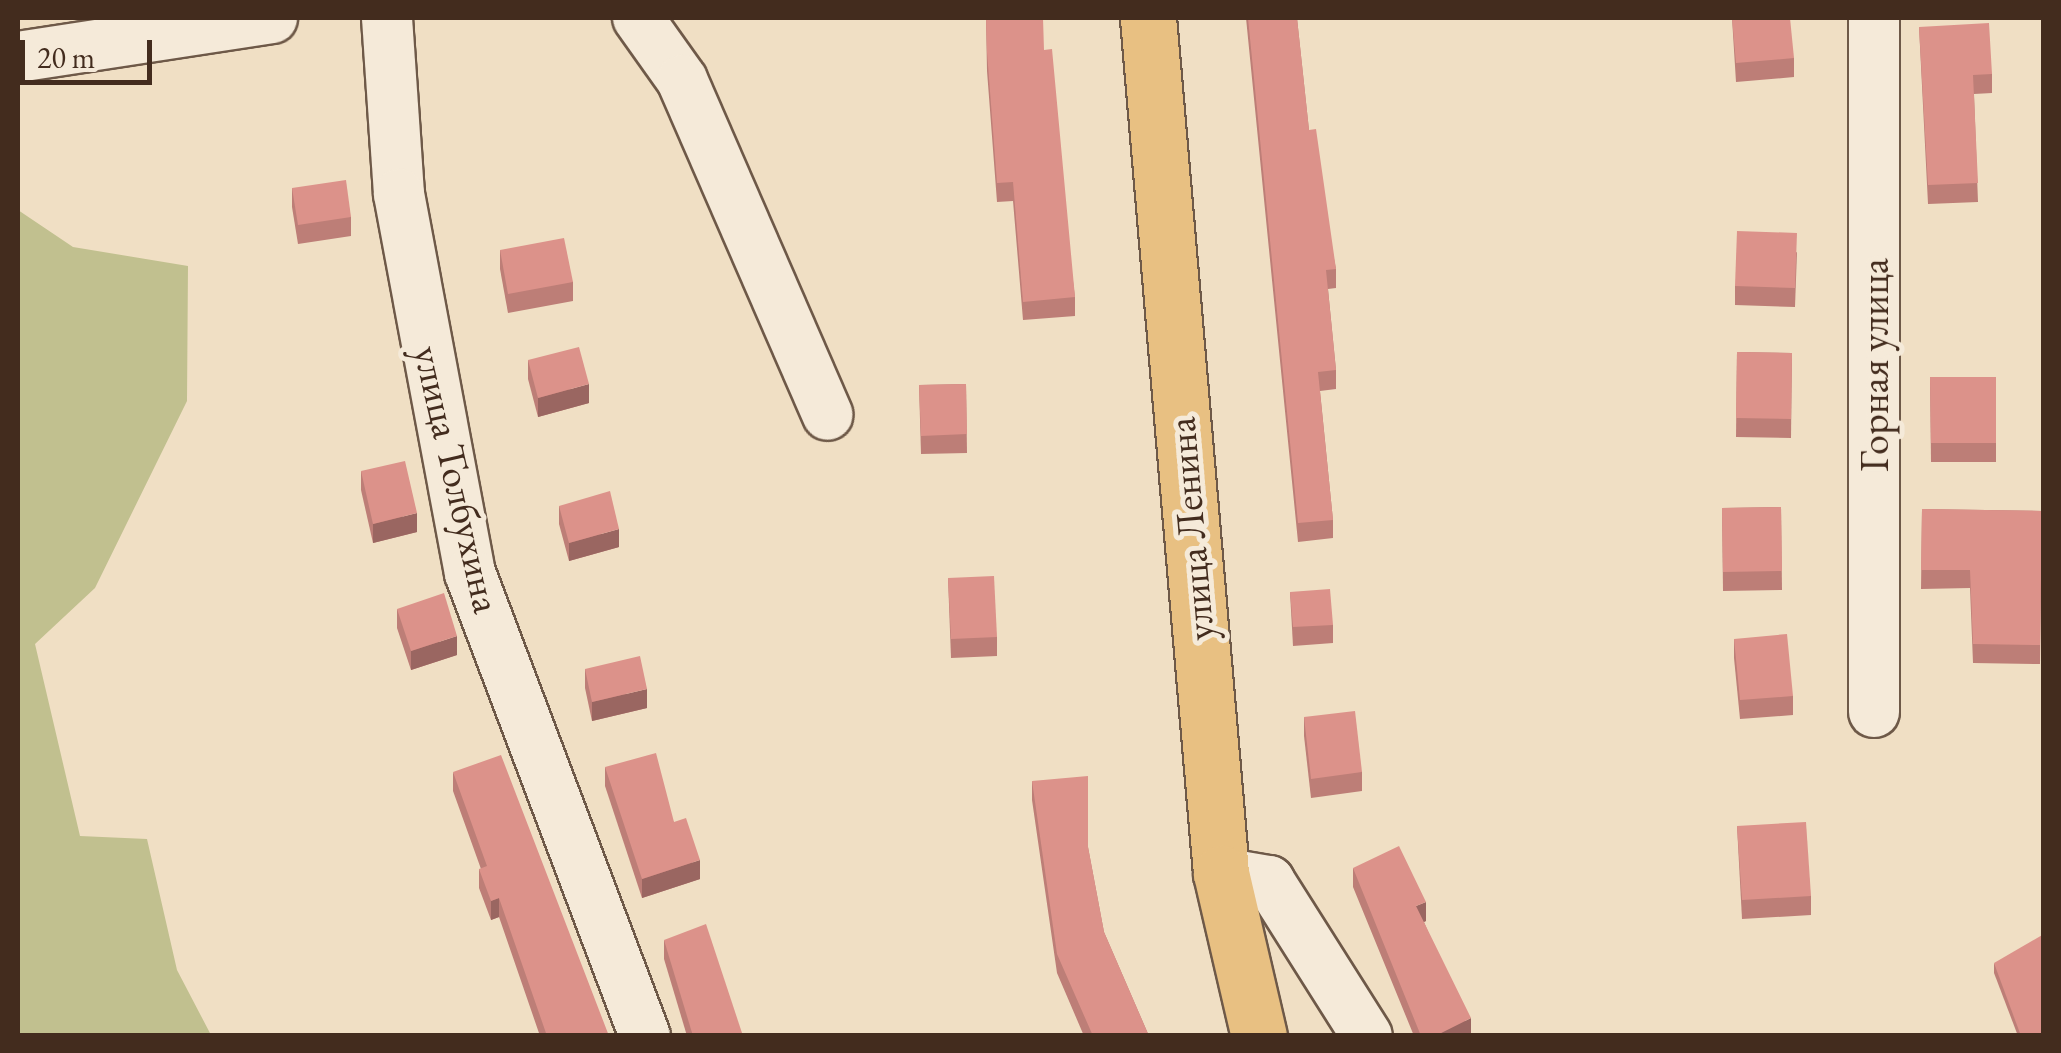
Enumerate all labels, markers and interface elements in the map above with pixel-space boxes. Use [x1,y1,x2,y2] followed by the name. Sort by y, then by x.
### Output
[25,20,158,82] scale bar
[37,38,95,77] text: 20 m
[1850,258,1898,472] street label: Горная улица
[404,341,512,617] street label: улица Толбухина
[1156,415,1224,643] street label: улица Ленина

